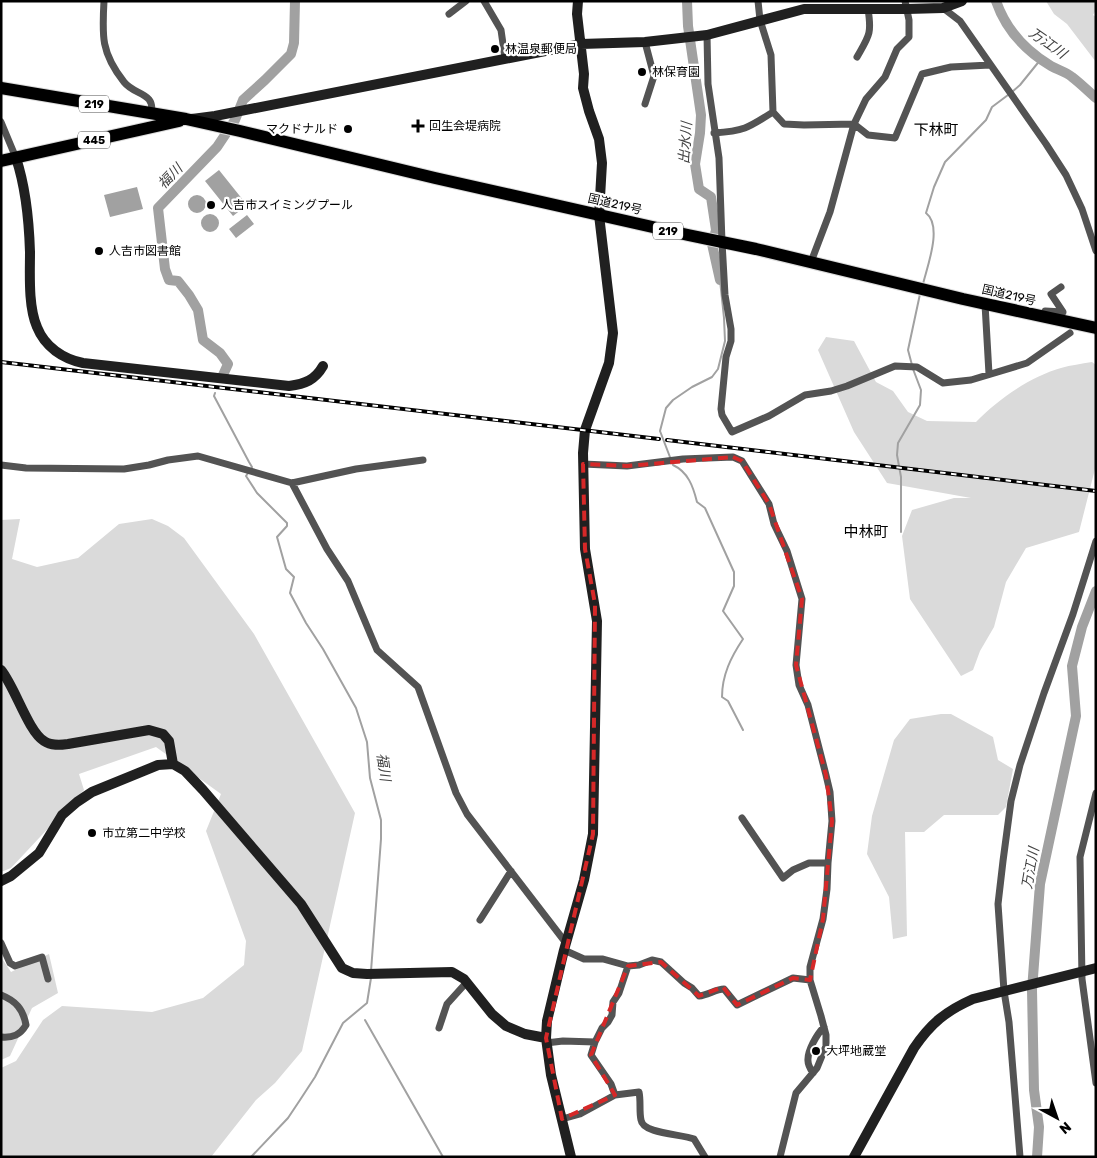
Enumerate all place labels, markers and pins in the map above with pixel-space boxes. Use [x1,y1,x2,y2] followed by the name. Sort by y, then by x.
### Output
[505,42,577,56] place label: 林温泉郵便局
[489,43,501,55] marker: 林温泉郵便局
[652,65,700,79] place label: 林保育園
[636,66,648,78] marker: 林保育園
[411,119,425,133] marker: 回生会堤病院
[429,119,501,133] place label: 回生会堤病院
[266,122,338,136] place label: マクドナルド
[342,123,354,135] marker: マクドナルド
[221,198,353,212] place label: 人吉市スイミングプール
[205,199,217,211] marker: 人吉市スイミングプール
[109,244,181,258] place label: 人吉市図書館
[93,245,105,257] marker: 人吉市図書館
[102,826,186,840] place label: 市立第二中学校
[86,827,98,839] marker: 市立第二中学校
[826,1044,886,1058] place label: 大坪地蔵堂
[810,1045,822,1057] marker: 大坪地蔵堂

